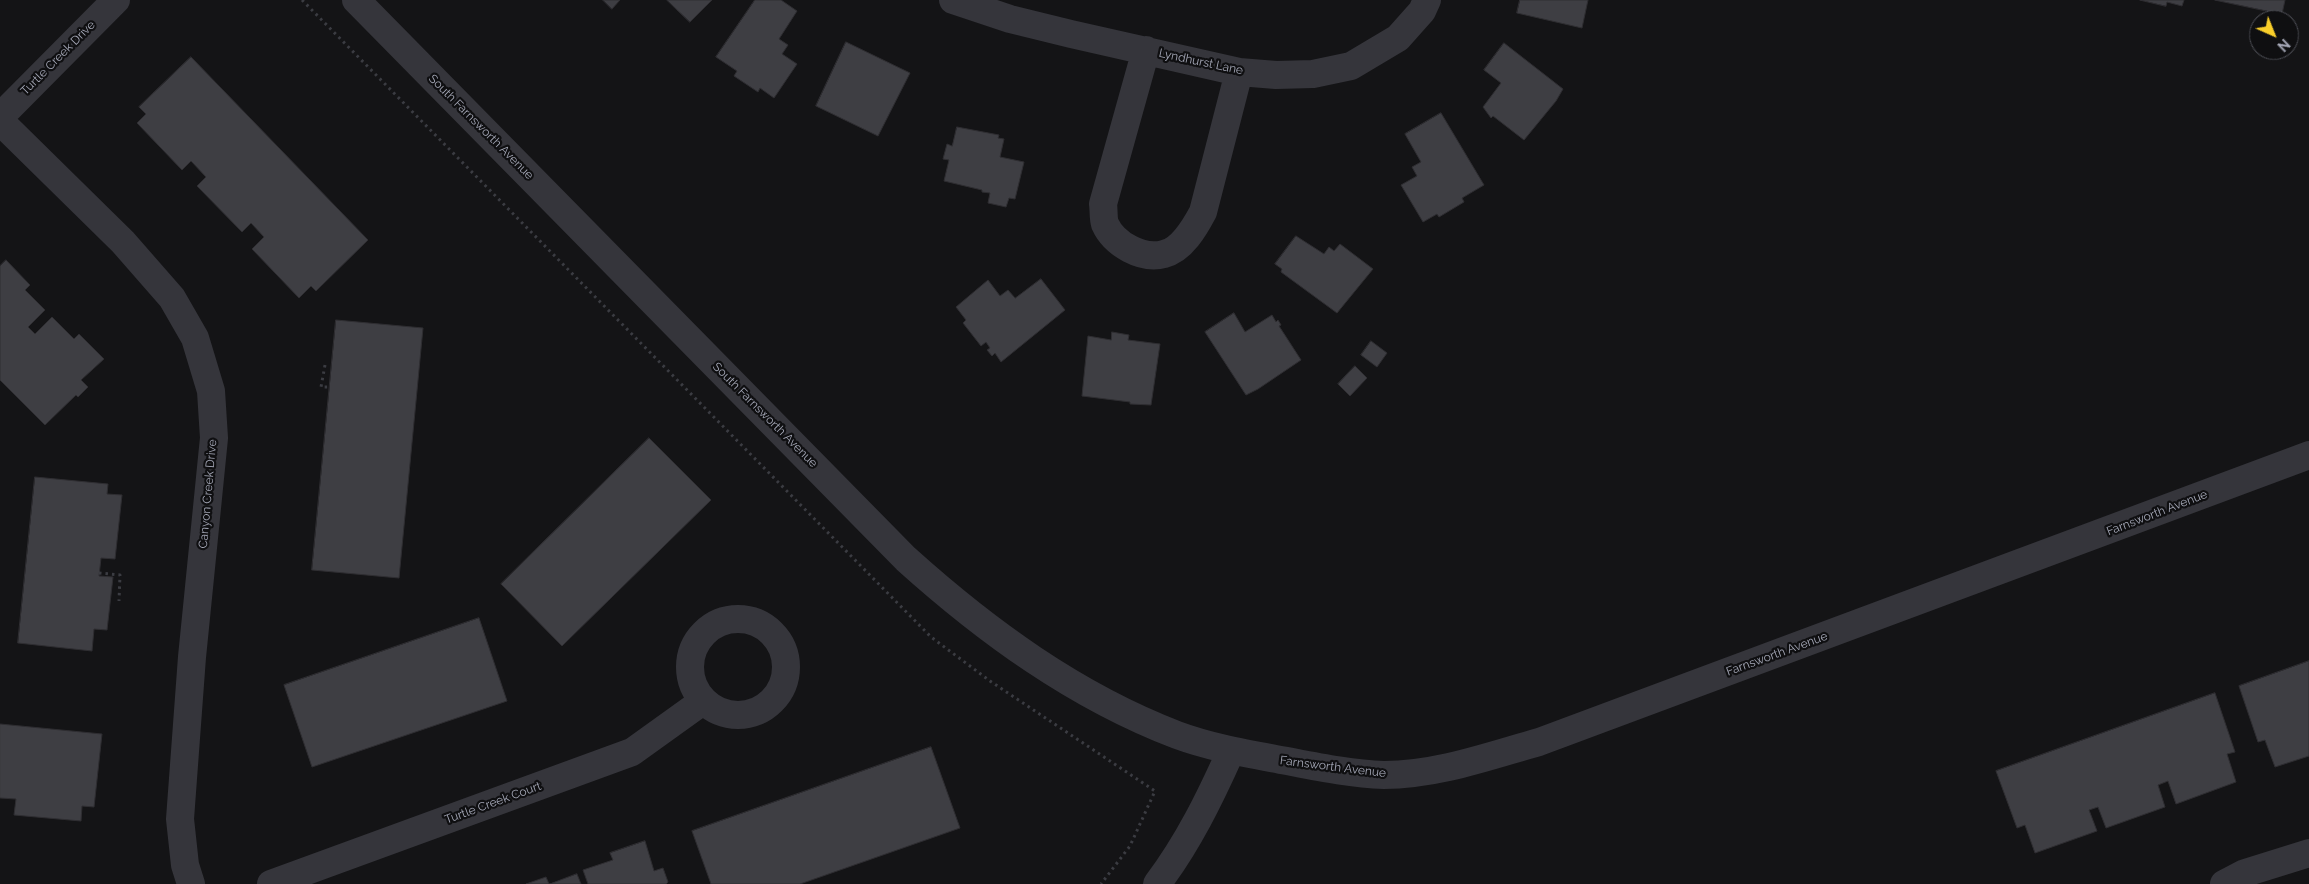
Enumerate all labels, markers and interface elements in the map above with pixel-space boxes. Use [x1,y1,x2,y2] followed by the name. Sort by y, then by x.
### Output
[2249,10,2299,60] north arrow
[18,18,98,98] street label: Turtle Creek Drive
[2274,36,2293,55] text: N
[1158,46,1244,78] street label: Lyndhurst Lane
[426,72,536,182] street label: South Farnsworth Avenue
[710,360,820,470] street label: South Farnsworth Avenue
[196,439,220,549] street label: Canyon Creek Drive
[2105,487,2209,539] street label: Farnsworth Avenue
[1724,629,1830,679] street label: Farnsworth Avenue
[1279,753,1387,781] street label: Farnsworth Avenue
[443,779,543,827] street label: Turtle Creek Court

